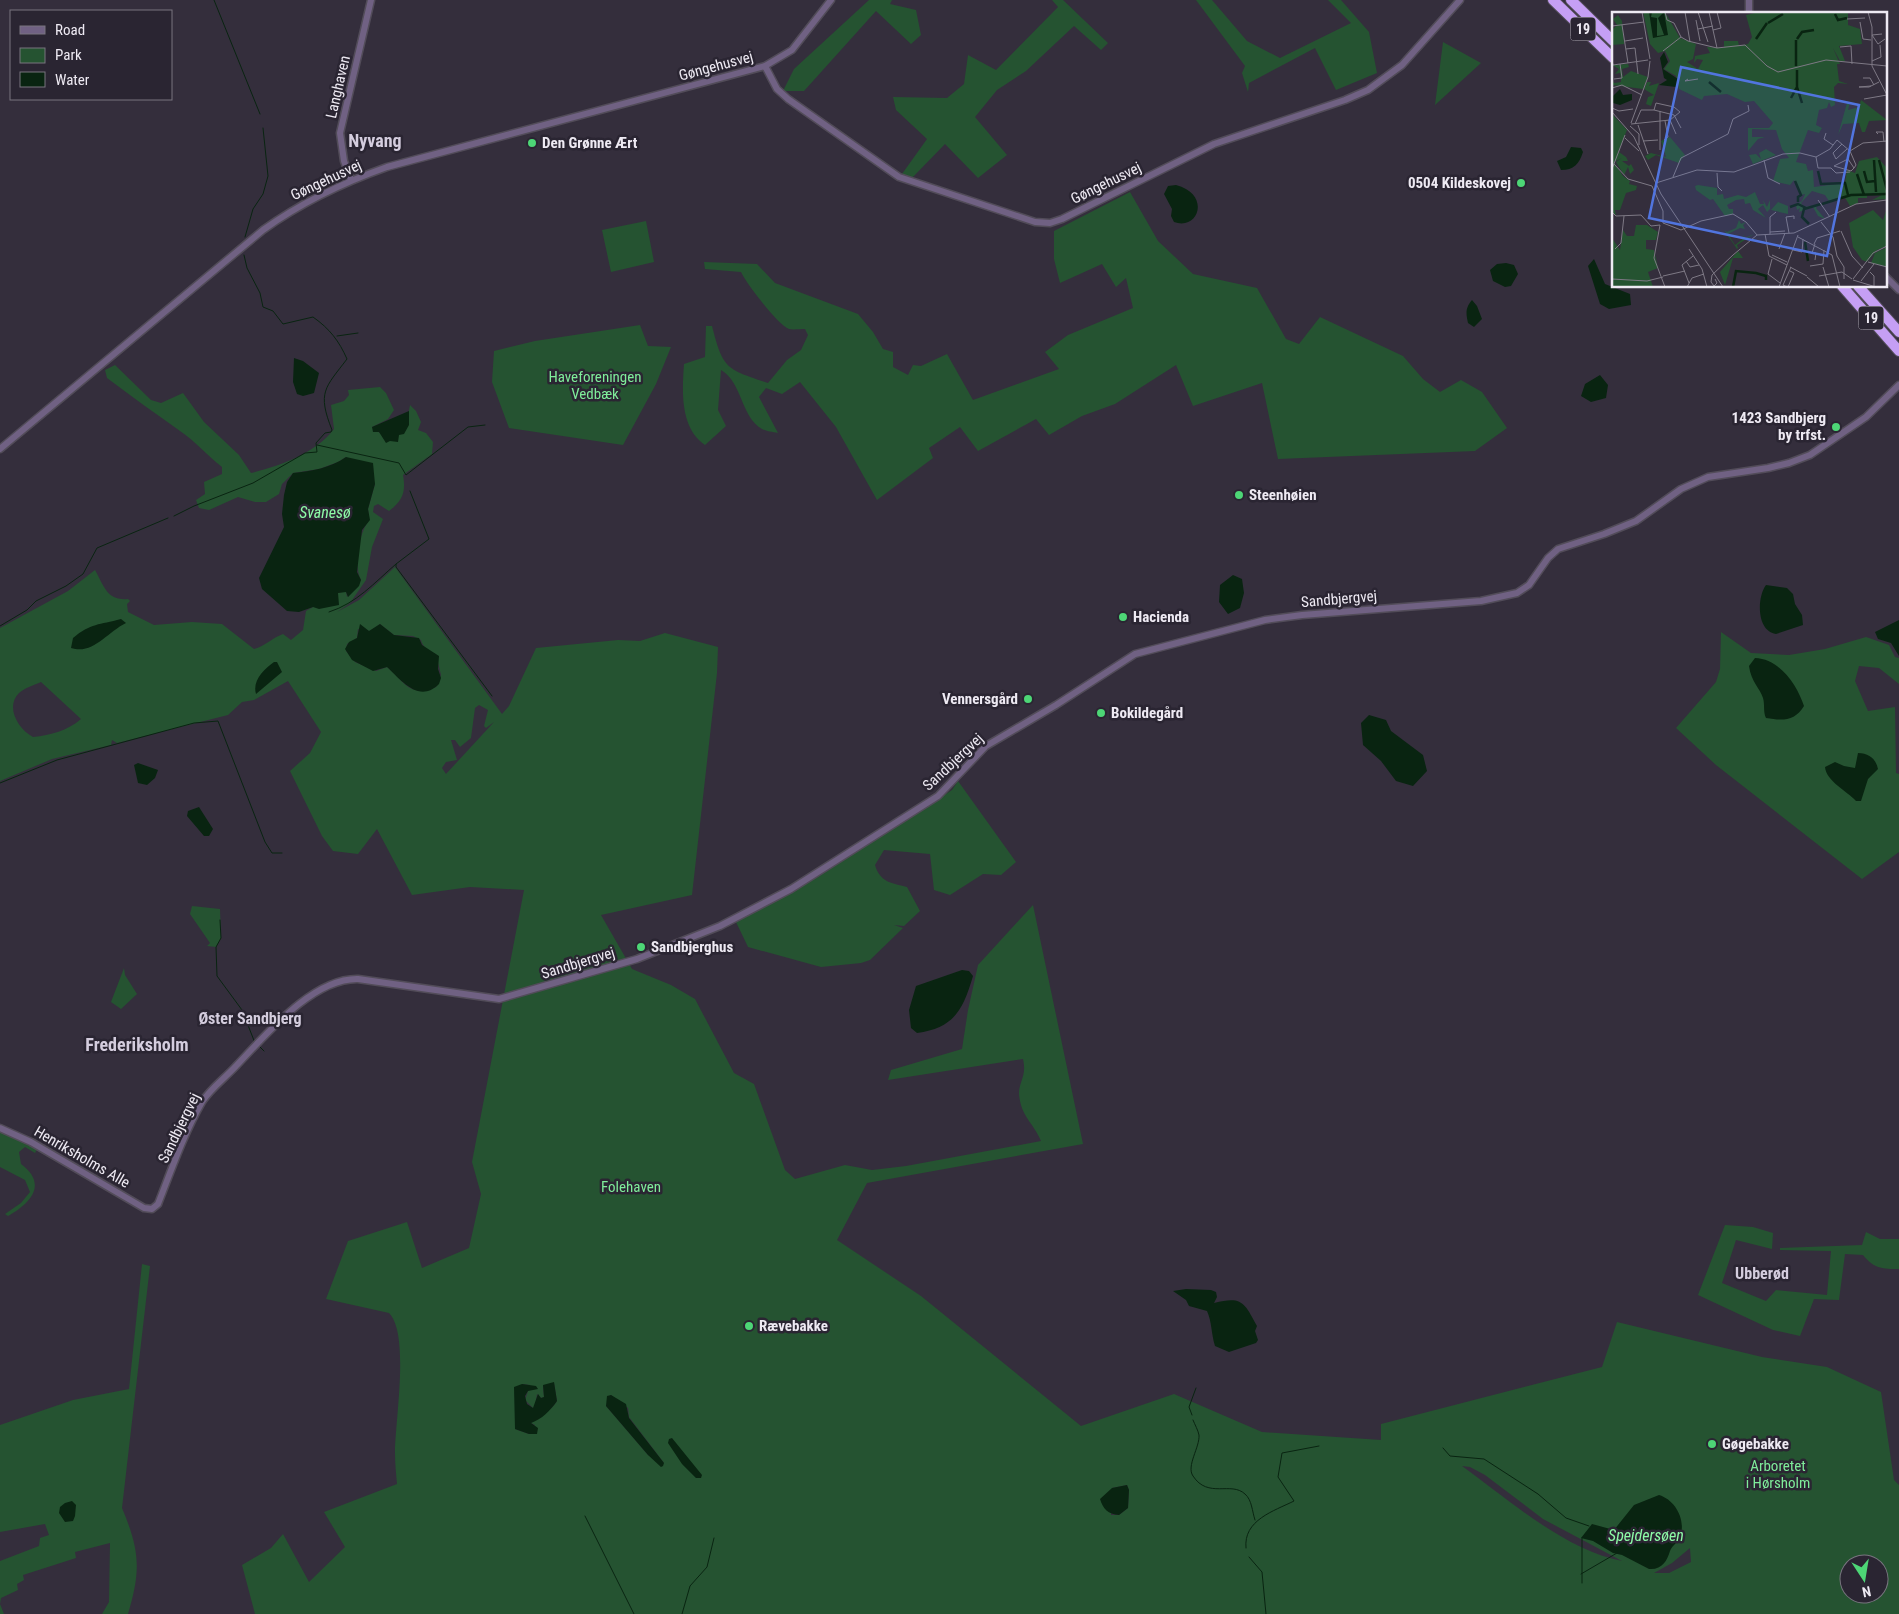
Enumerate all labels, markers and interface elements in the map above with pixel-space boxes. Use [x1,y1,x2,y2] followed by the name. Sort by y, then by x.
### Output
[10,10,172,100] legend
[1612,12,1886,288] inset map
[1570,18,1596,40] road number: 19
[55,21,85,39] text: Road
[55,46,82,64] text: Park
[677,47,755,85] street label: Gøngehusvej
[322,54,354,120] street label: Langhaven
[55,71,90,89] text: Water
[348,130,402,151] district label: Nyvang
[542,134,638,152] place label: Den Grønne Ært
[526,137,538,149] marker: Den Grønne Ært
[288,156,364,204] street label: Gøngehusvej
[1068,158,1144,208] street label: Gøngehusvej
[1408,174,1511,192] place label: 0504 Kildeskovej
[1515,177,1527,189] marker: 0504 Kildeskovej
[1858,306,1884,330] road number: 19
[548,368,642,403] park label: Haveforeningen Vedbæk
[1732,409,1826,444] place label: 1423 Sandbjerg by trfst.
[1830,421,1842,433] marker: 1423 Sandbjerg by trfst.
[1249,486,1317,504] place label: Steenhøien
[1233,489,1245,501] marker: Steenhøien
[299,503,351,522] water label: Svanesø
[1300,587,1378,611] street label: Sandbjergvej
[1133,608,1189,626] place label: Hacienda
[1117,611,1129,623] marker: Hacienda
[942,690,1018,708] place label: Vennersgård
[1022,693,1034,705] marker: Vennersgård
[1111,704,1183,722] place label: Bokildegård
[1095,707,1107,719] marker: Bokildegård
[919,729,987,795] street label: Sandbjergvej
[651,938,733,956] place label: Sandbjerghus
[635,941,647,953] marker: Sandbjerghus
[539,943,617,983] street label: Sandbjergvej
[198,1009,302,1028] district label: Øster Sandbjerg
[85,1034,189,1055] district label: Frederiksholm
[154,1090,204,1166] street label: Sandbjergvej
[31,1122,133,1192] street label: Henriksholms Alle
[601,1178,661,1196] park label: Folehaven
[1735,1264,1789,1283] district label: Ubberød
[759,1317,828,1335] place label: Rævebakke
[743,1320,755,1332] marker: Rævebakke
[1722,1435,1789,1453] place label: Gøgebakke
[1706,1438,1718,1450] marker: Gøgebakke
[1746,1457,1810,1492] park label: Arboretet i Hørsholm
[1608,1526,1684,1545] water label: Spejdersøen
[1839,1554,1889,1604] north arrow
[1861,1583,1873,1600] text: N

